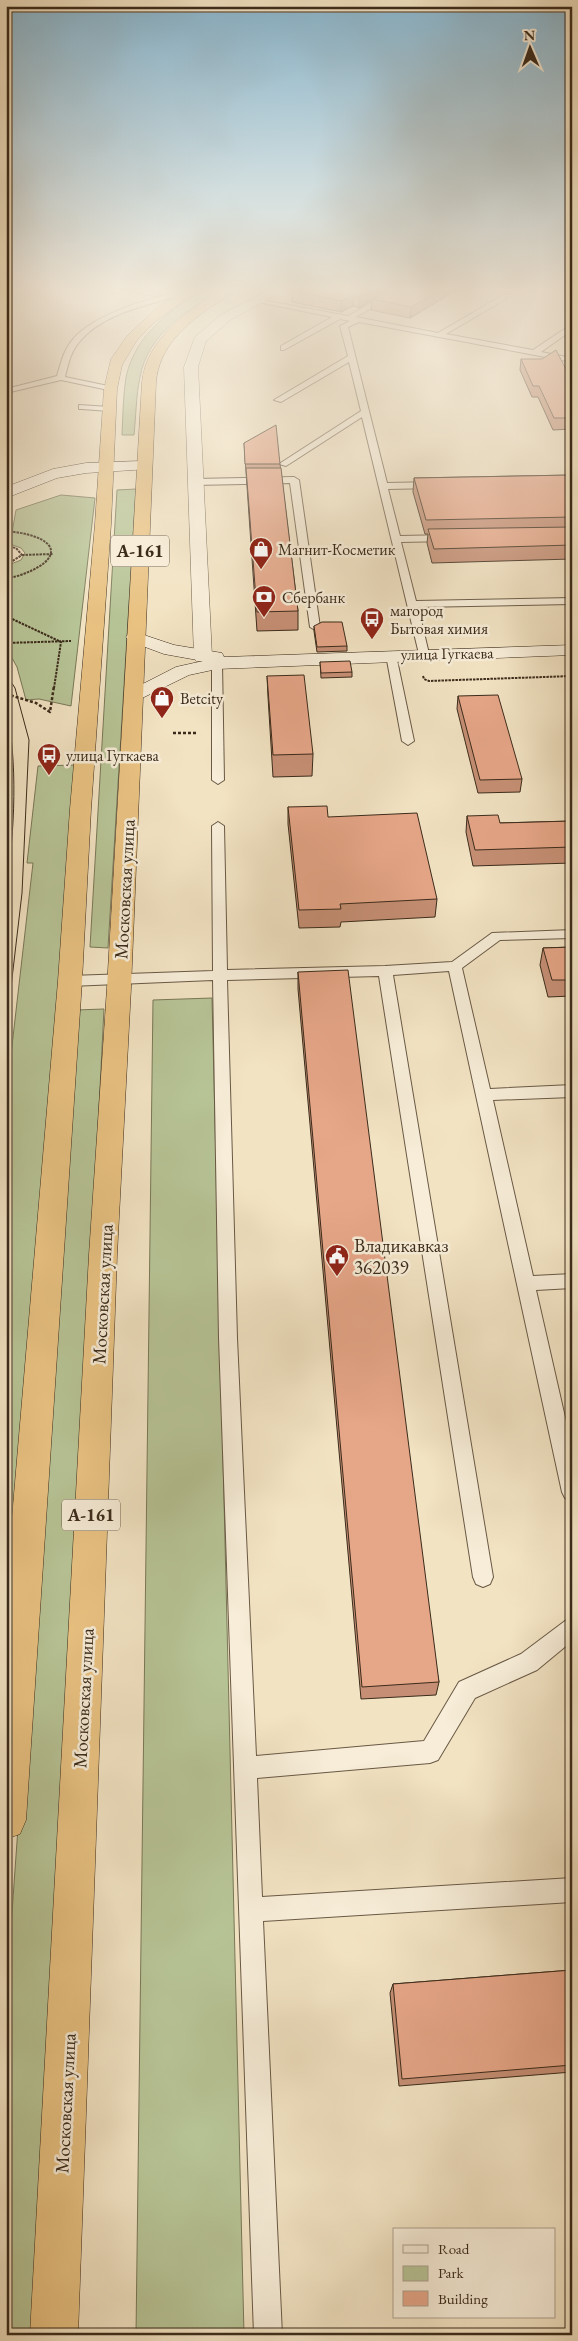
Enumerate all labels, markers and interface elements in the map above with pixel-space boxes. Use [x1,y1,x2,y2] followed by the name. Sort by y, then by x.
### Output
[506,22,556,72] north arrow
[524,26,536,44] text: N
[111,536,169,566] road number: А-161
[248,536,274,570] shop icon: Магнит-Косметик
[278,539,396,560] place label: Магнит-Косметик
[251,584,277,618] bank icon: Сбербанк
[282,587,345,608] place label: Сбербанк
[390,600,488,639] place label: магород Бытовая химия
[359,606,385,640] bus stop icon: магород Бытовая химия
[400,642,494,665] street label: улица Гугкаева
[149,685,175,719] shop icon: Betcity
[180,688,224,709] place label: Betcity
[36,742,62,776] bus stop icon: улица Гугкаева
[66,745,160,766] place label: улица Гугкаева
[108,818,141,960] street label: Московская улица
[86,1223,119,1365] street label: Московская улица
[354,1233,448,1280] place label: Владикавказ 362039
[324,1243,350,1277] public building icon: Владикавказ 362039
[62,1500,120,1530] road number: А-161
[67,1627,100,1769] street label: Московская улица
[49,2032,82,2174] street label: Московская улица
[393,2228,556,2318] legend
[438,2239,470,2258] text: Road
[438,2263,465,2282] text: Park
[438,2289,488,2308] text: Building

